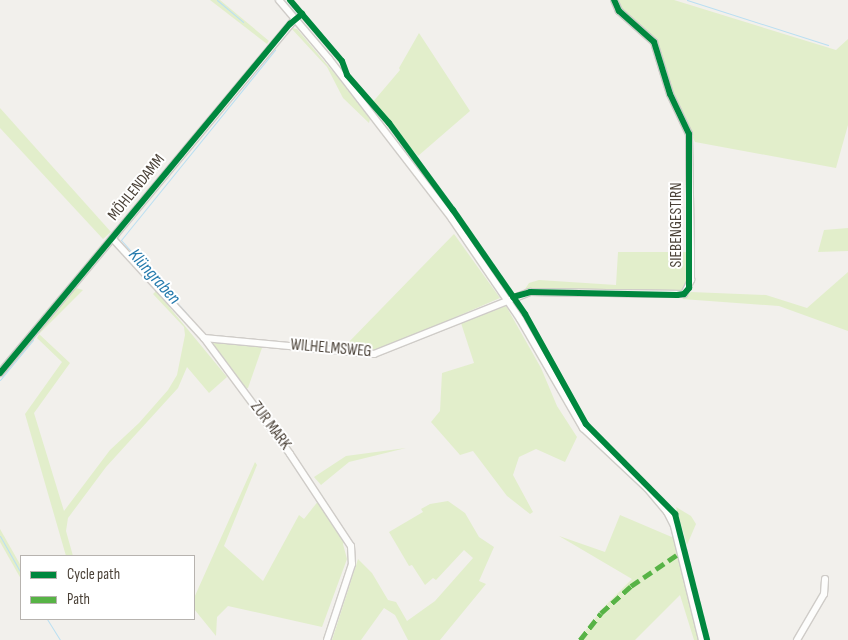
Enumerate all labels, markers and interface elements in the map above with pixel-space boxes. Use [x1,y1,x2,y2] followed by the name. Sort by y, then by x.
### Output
[104,151,170,225] street label: MÖHLENDAMM
[667,182,687,268] street label: SIEBENGESTIRN
[123,245,185,309] water label: Klüngraben
[290,336,372,362] street label: WILHELMSWEG
[246,398,294,454] street label: ZUR MARK
[20,555,195,620] legend
[67,565,120,584] text: Cycle path
[67,590,90,609] text: Path

